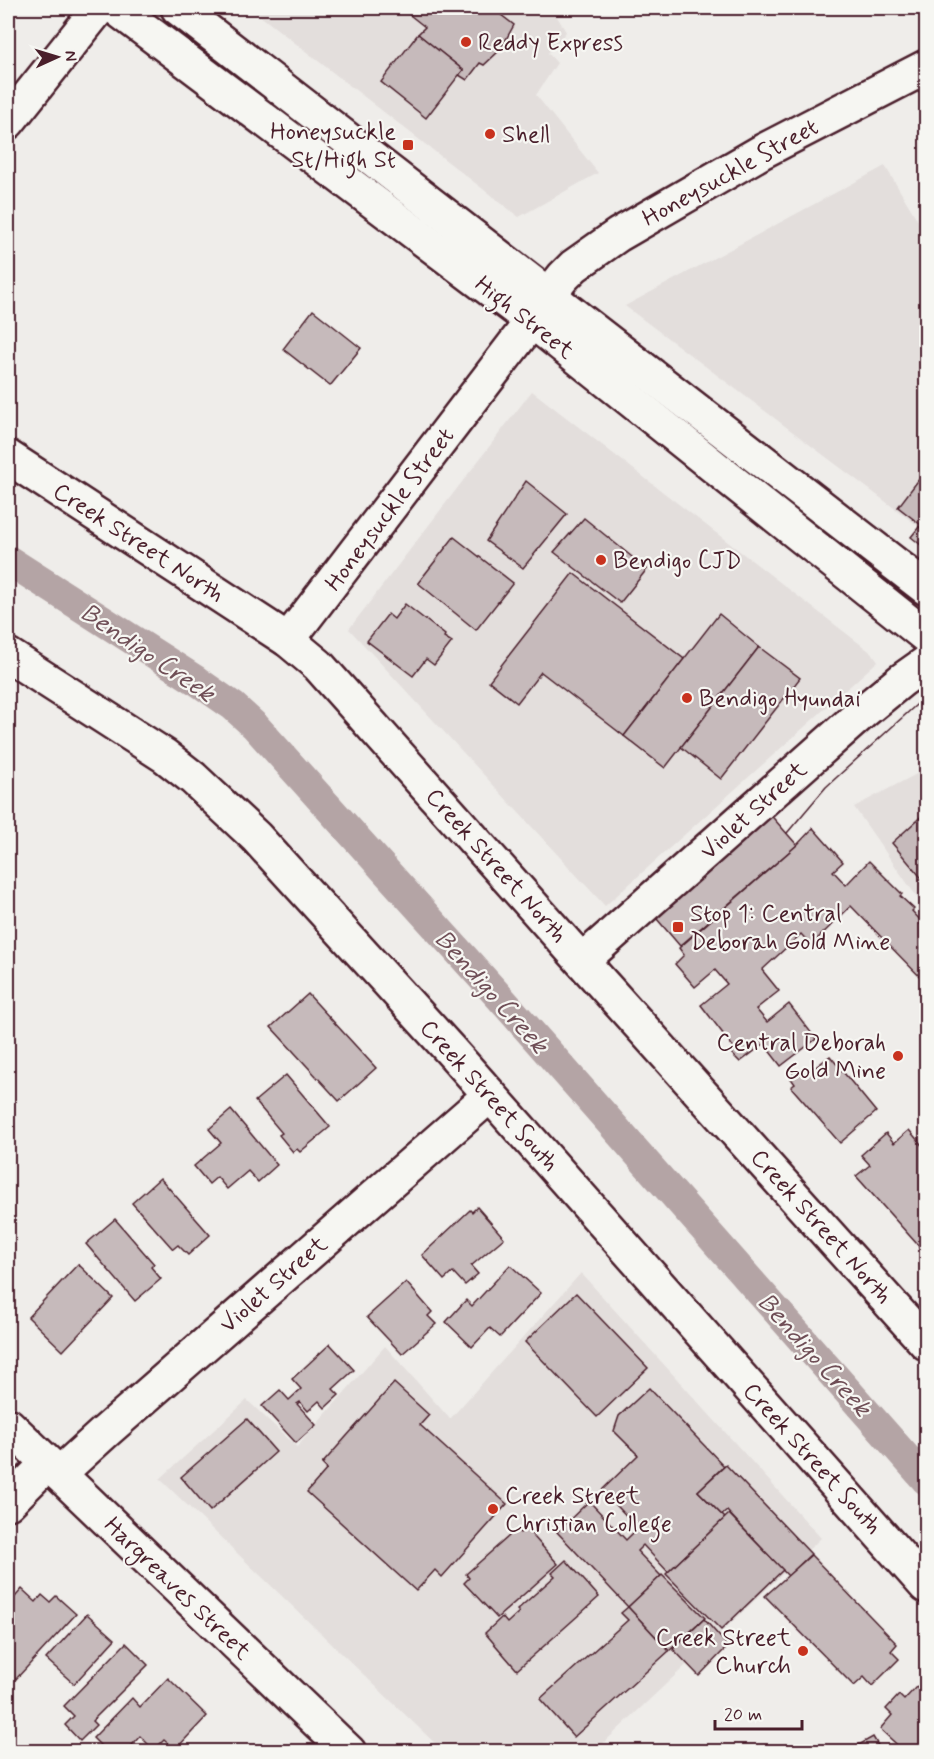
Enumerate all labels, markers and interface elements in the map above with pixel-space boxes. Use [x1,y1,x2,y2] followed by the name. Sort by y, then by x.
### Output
[27,27,87,87] north arrow
[478,28,623,59] place label: Reddy Express
[459,35,473,49] marker: Reddy Express
[60,50,81,62] text: N
[637,112,824,235] street label: Honeysuckle Street
[270,117,396,179] place label: Honeysuckle St/High St
[502,120,550,151] place label: Shell
[483,127,497,141] marker: Shell
[401,138,415,152] marker: Honeysuckle St/High St
[466,270,580,369] street label: High Street
[319,422,462,598] street label: Honeysuckle Street
[47,476,230,610] street label: Creek Street North
[613,546,741,577] place label: Bendigo CJD
[594,553,608,567] marker: Bendigo CJD
[73,596,222,712] water label: Bendigo Creek
[699,684,861,715] place label: Bendigo Hyundai
[680,691,694,705] marker: Bendigo Hyundai
[694,755,814,867] street label: Violet Street
[418,782,574,950] street label: Creek Street North
[690,899,890,958] place label: Stop 1: Central Deborah Gold Mine
[671,920,685,934] marker: Stop 1: Central Deborah Gold Mine
[426,923,556,1063] water label: Bendigo Creek
[412,1013,565,1179] street label: Creek Street South
[716,1028,886,1087] place label: Central Deborah Gold Mine
[891,1049,905,1063] marker: Central Deborah Gold Mine
[743,1143,899,1311] street label: Creek Street North
[213,1230,335,1341] street label: Violet Street
[749,1286,879,1426] water label: Bendigo Creek
[735,1376,888,1542] street label: Creek Street South
[505,1481,672,1543] place label: Creek Street Christian College
[486,1502,500,1516] marker: Creek Street Christian College
[95,1511,257,1669] street label: Hargreaves Street
[656,1623,791,1682] place label: Creek Street Church
[796,1644,810,1658] marker: Creek Street Church
[715,1693,802,1731] scale bar
[724,1703,762,1727] text: 20 m

